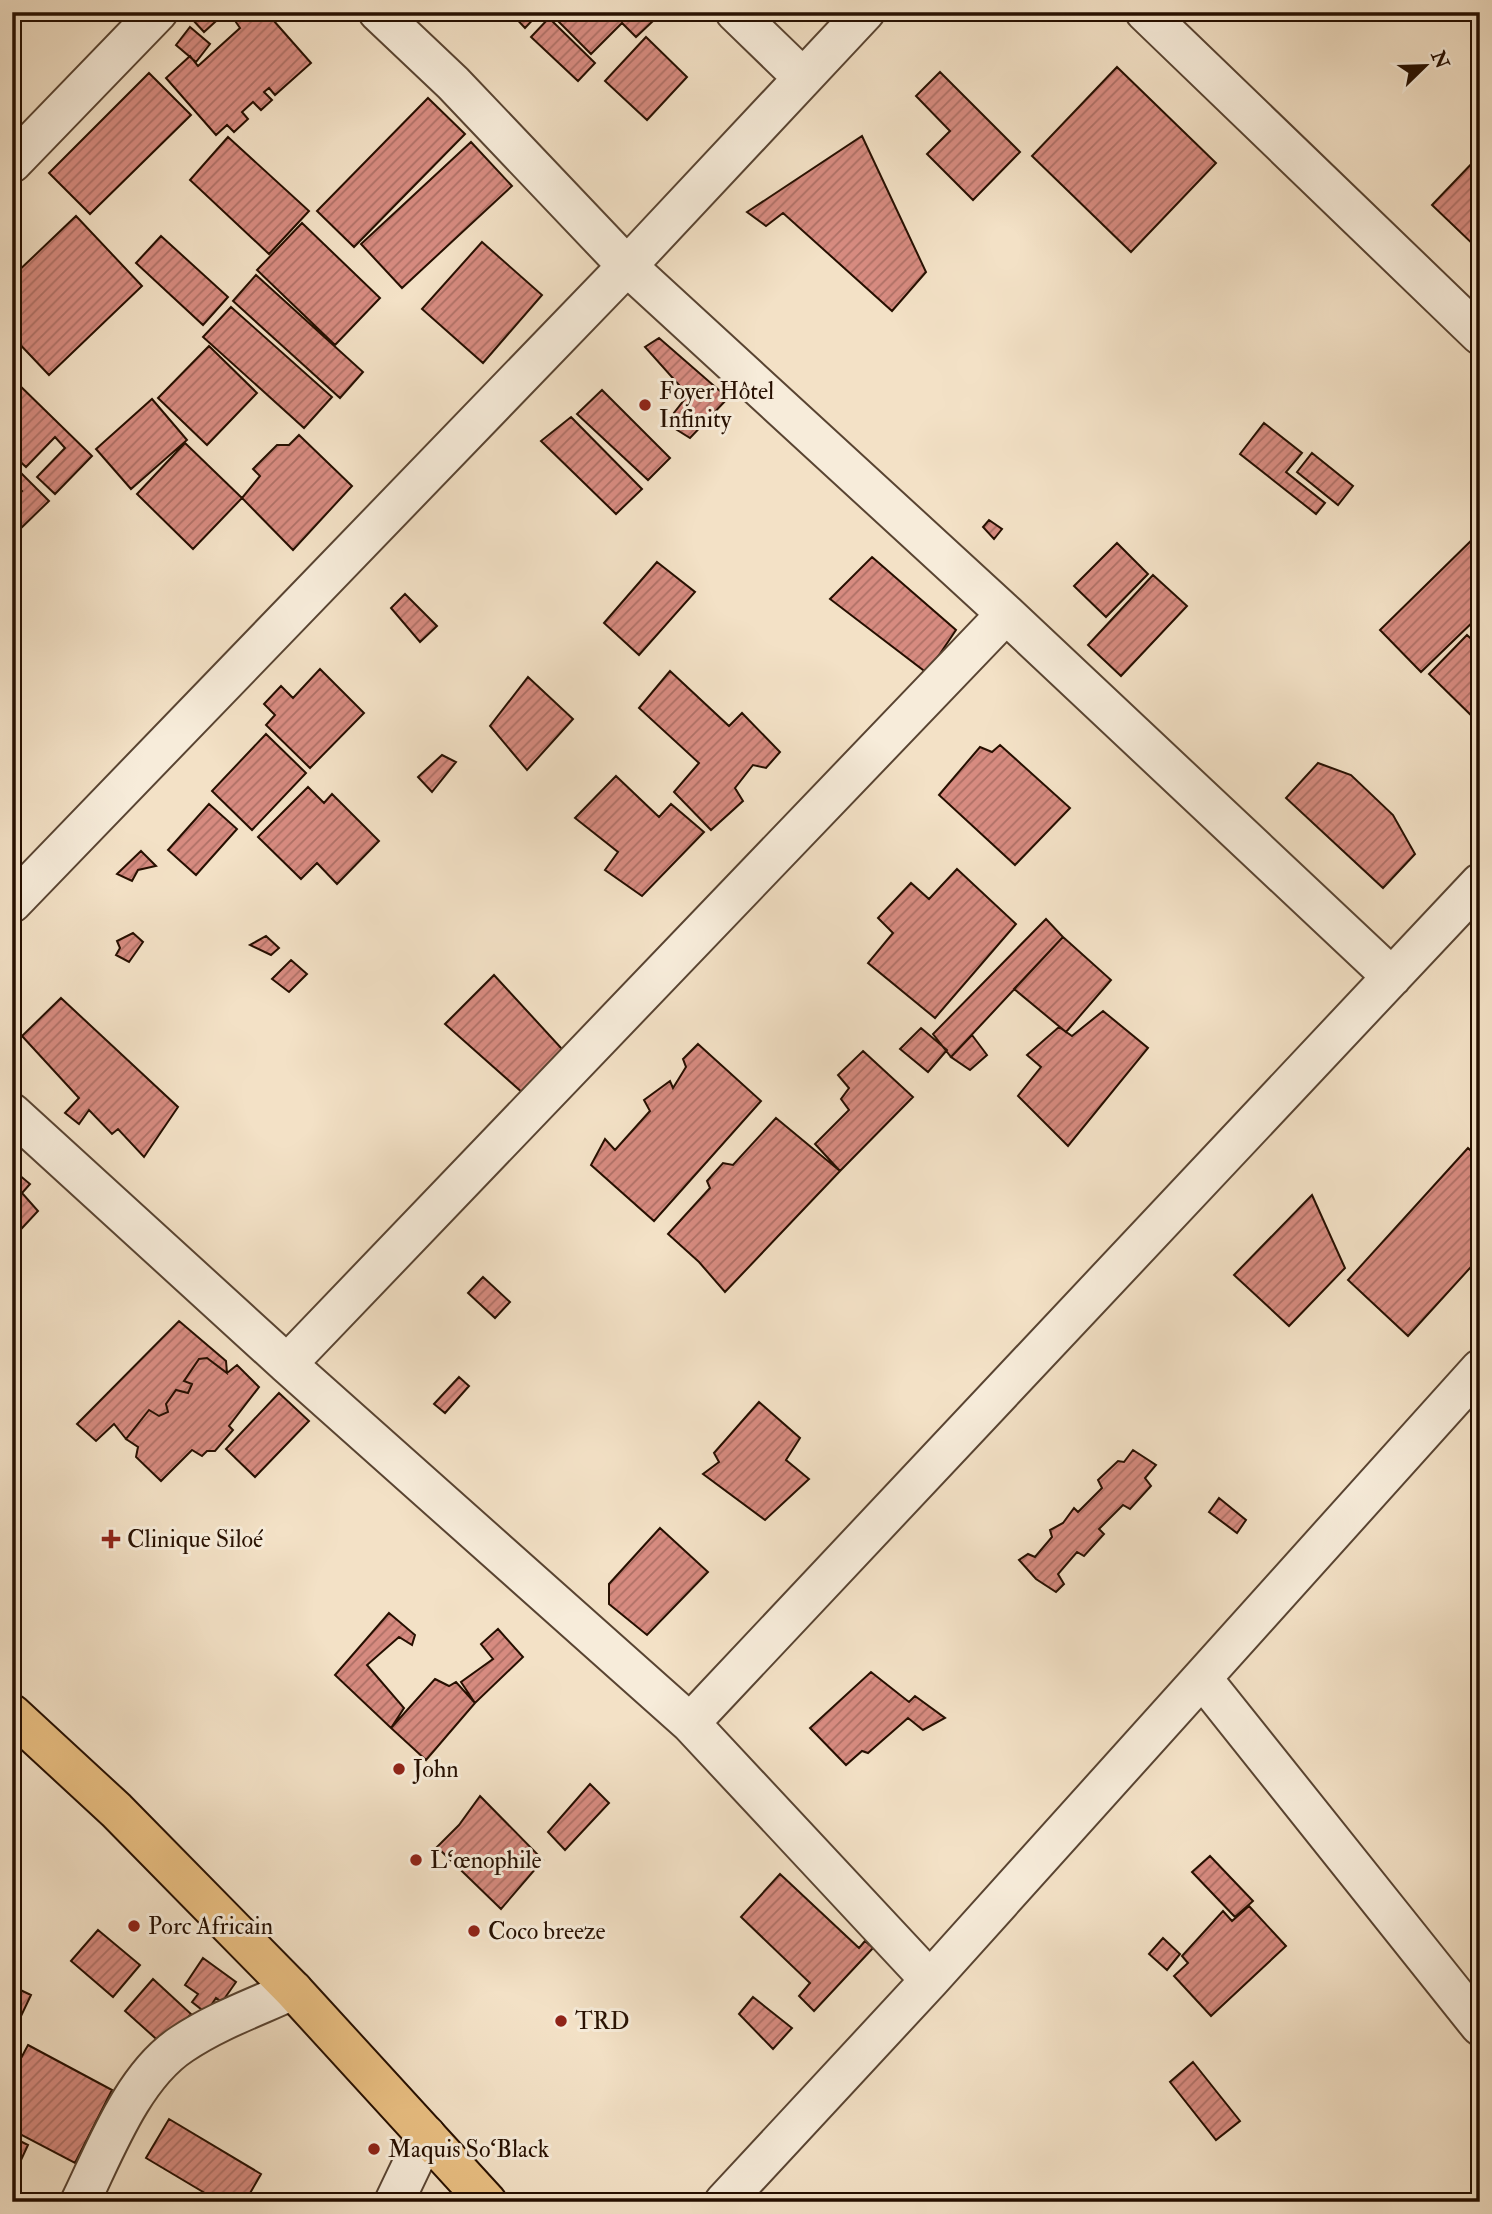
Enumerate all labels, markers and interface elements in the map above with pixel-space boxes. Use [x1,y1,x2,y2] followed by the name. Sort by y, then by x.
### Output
[1390,32,1460,102] north arrow
[1425,46,1454,73] text: N
[659,376,774,435] place label: Foyer Hôtel Infinity
[637,397,653,413] marker: Foyer Hôtel Infinity
[127,1524,264,1555] place label: Clinique Siloé
[101,1529,121,1549] marker: Clinique Siloé
[412,1754,459,1785] place label: John
[391,1761,407,1777] marker: John
[430,1845,542,1876] place label: L‘œnophile
[408,1852,424,1868] marker: L‘œnophile
[148,1911,273,1942] place label: Porc Africain
[488,1916,606,1947] place label: Coco breeze
[126,1918,142,1934] marker: Porc Africain
[466,1923,482,1939] marker: Coco breeze
[575,2006,630,2037] place label: TRD
[553,2013,569,2029] marker: TRD
[388,2134,550,2165] place label: Maquis So‘Black
[366,2141,382,2157] marker: Maquis So‘Black

